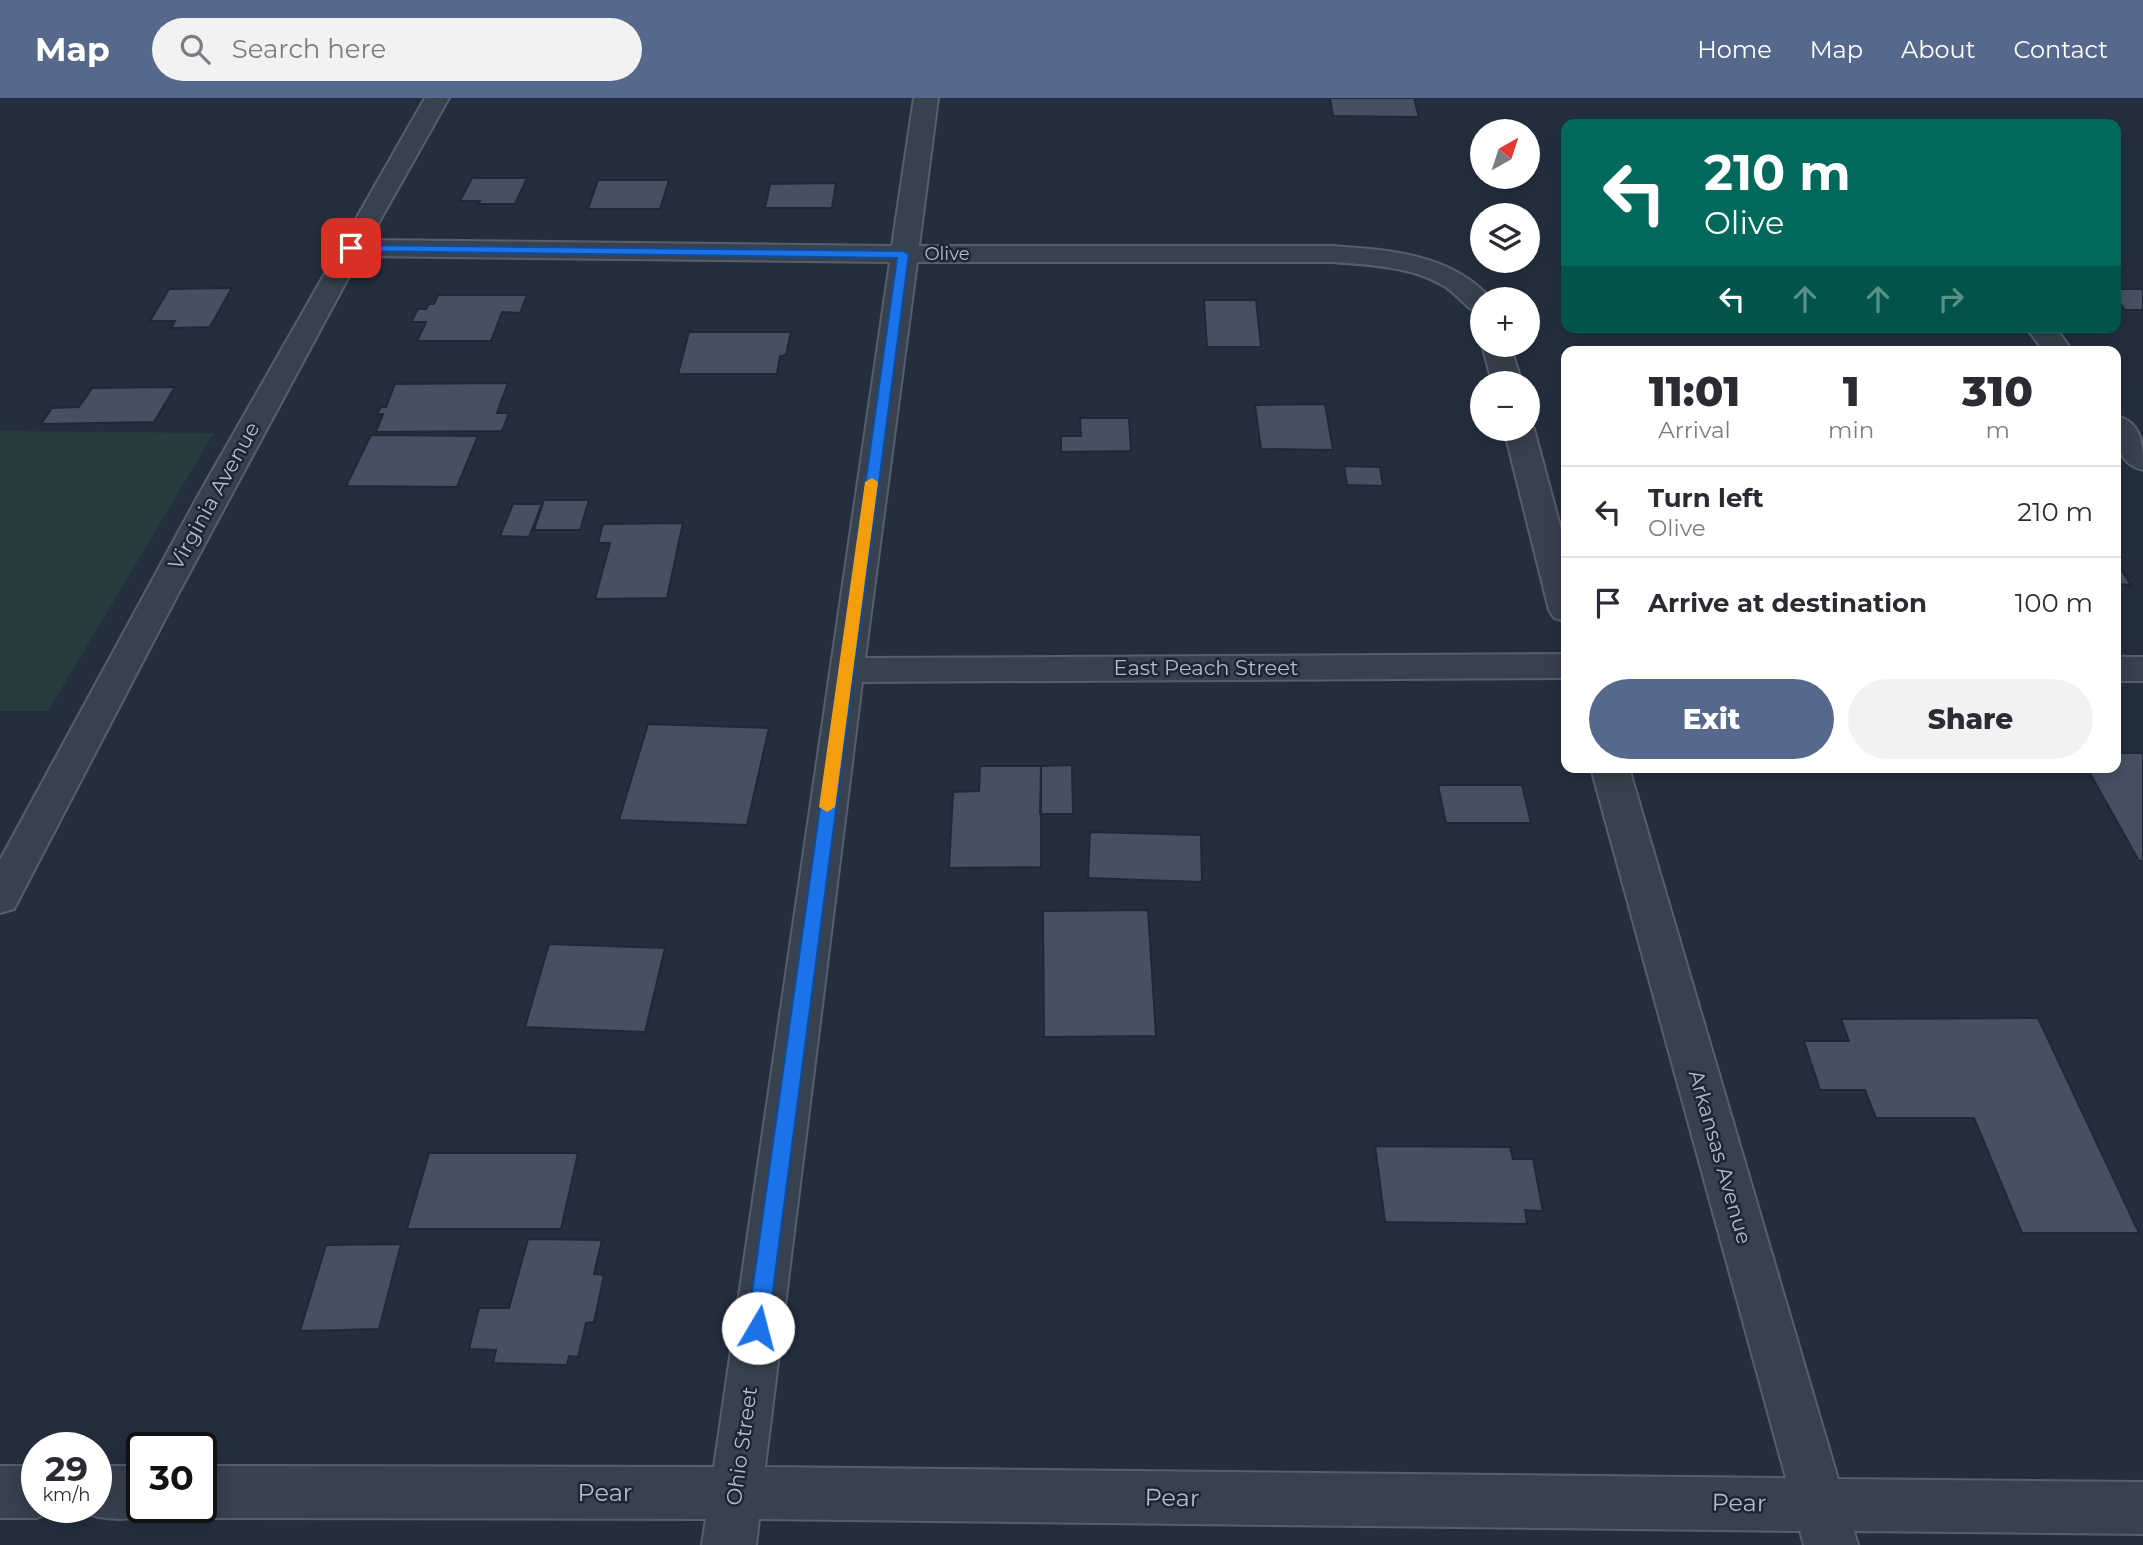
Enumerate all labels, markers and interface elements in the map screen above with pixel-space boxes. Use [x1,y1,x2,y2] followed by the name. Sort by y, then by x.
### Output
[152,18,642,81] search box
[35,29,110,69] text: Map
[176,30,214,68] icon: search
[232,33,386,65] text: Search here
[1697,35,1772,64] text: Home
[1810,35,1863,64] text: Map
[1901,35,1975,64] text: About
[2013,35,2108,64] text: Contact
[1470,119,1540,189] north arrow
[1470,119,1540,441] map controls
[1704,143,1851,202] text: 210 m
[1589,147,1680,238] icon: left
[1470,203,1540,273] button: layers
[1704,203,1784,242] text: Olive
[321,218,381,278] pin
[332,229,370,267] icon: arrive
[924,243,970,265] street label: Olive
[1713,280,1751,318] icon: left
[1786,280,1824,318] icon: ahead
[1859,280,1897,318] icon: ahead
[1932,280,1970,318] icon: right
[1470,287,1540,357] button: +
[1649,365,1740,417] text: 11:01
[1843,365,1860,417] text: 1
[1962,365,2033,417] text: 310
[1470,371,1540,441] button: −
[1658,416,1731,444] text: Arrival
[1828,416,1874,444] text: min
[1985,416,2010,444] text: m
[163,417,265,574] street label: Virginia Avenue
[1648,482,1764,514] text: Turn left
[1589,493,1627,531] icon: left
[2017,496,2093,528] text: 210 m
[1648,514,1706,542] text: Olive
[1589,584,1627,622] icon: arrive
[1648,587,1927,619] text: Arrive at destination
[2015,587,2093,619] text: 100 m
[1114,655,1298,680] street label: East Peach Street
[1589,679,1834,759] button: Exit
[1848,679,2093,759] button: Share
[1684,1067,1757,1247] street label: Arkansas Avenue
[721,1291,795,1365] position arrow
[721,1385,762,1507] street label: Ohio Street
[126,1432,217,1523] speed limit sign: 30
[45,1447,88,1490] text: 29
[578,1478,632,1507] street label: Pear
[1144,1483,1200,1512] street label: Pear
[42,1484,91,1506] text: km/h
[1711,1488,1767,1517] street label: Pear

